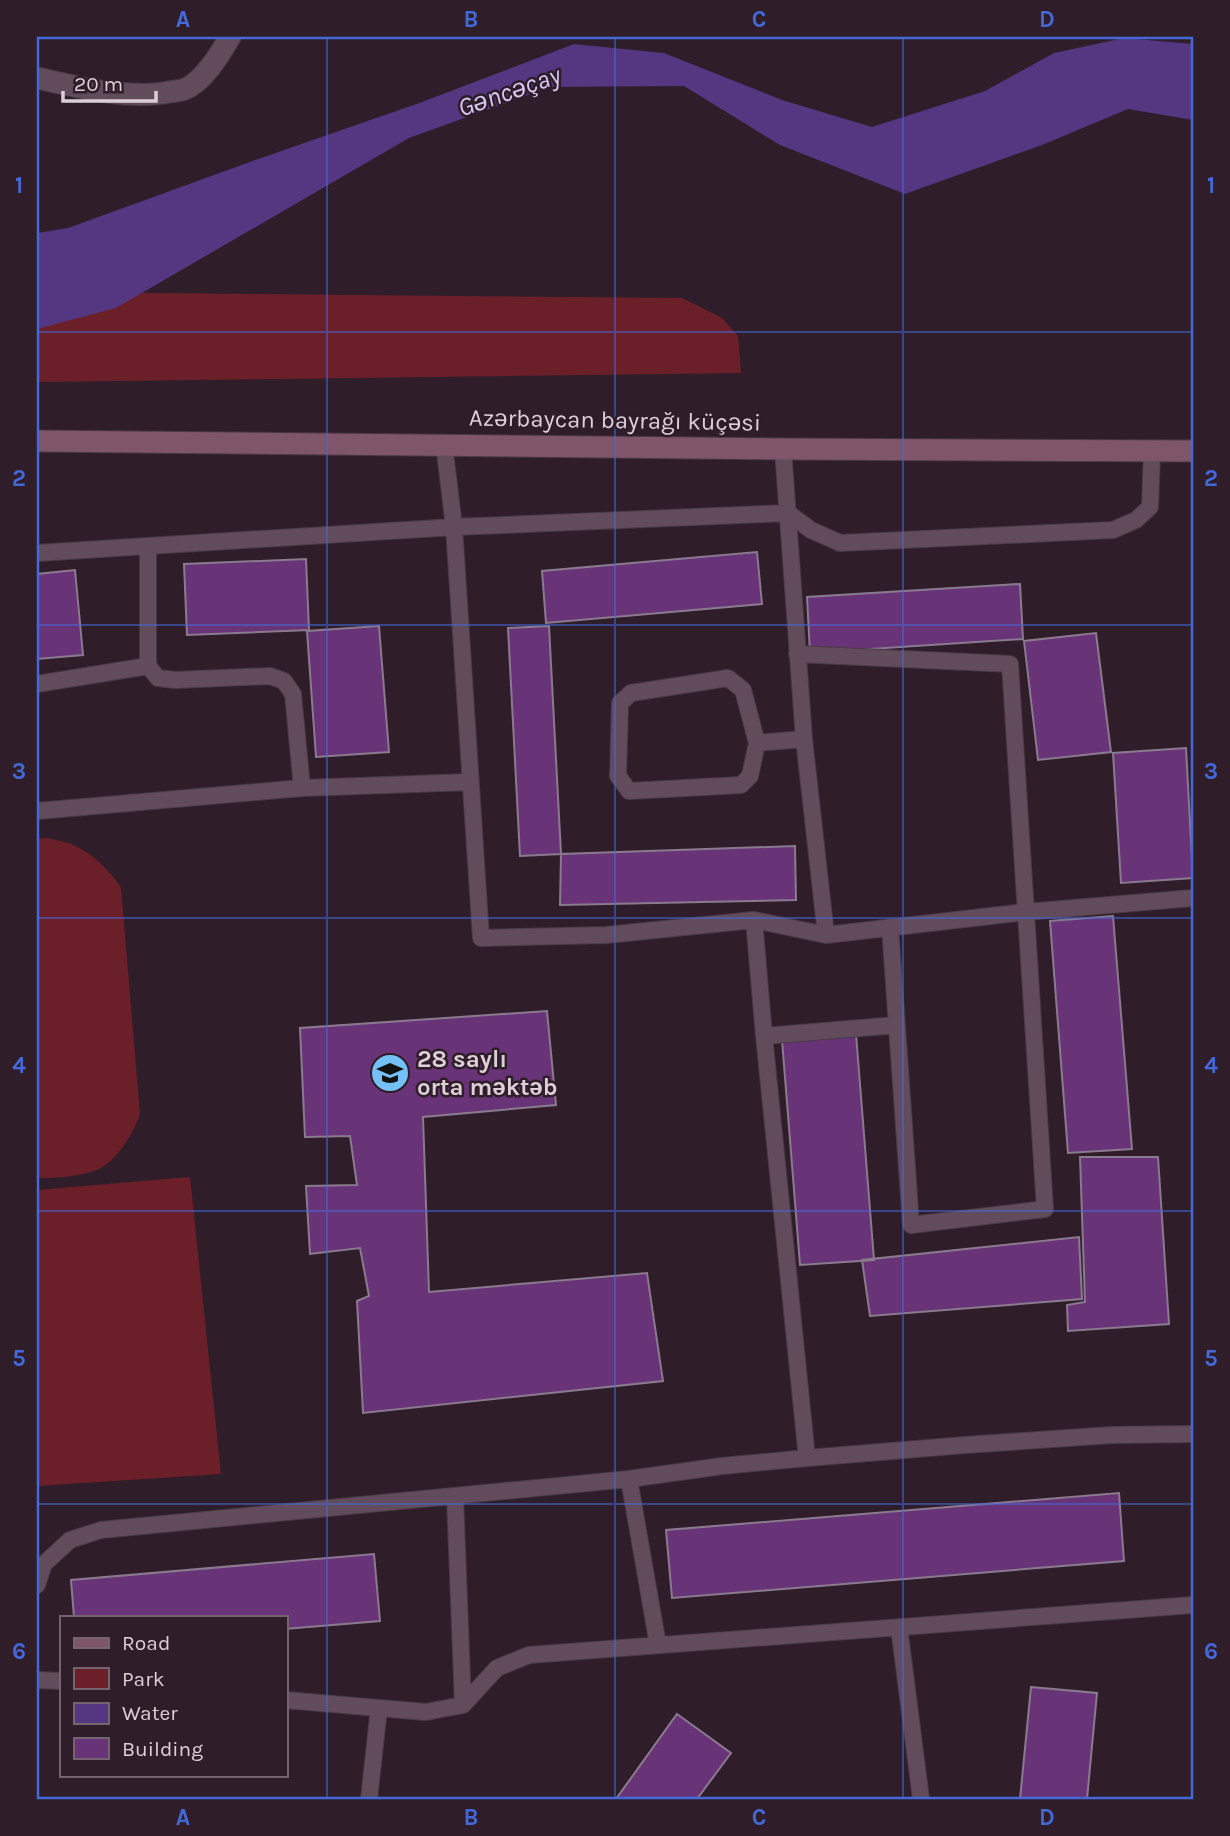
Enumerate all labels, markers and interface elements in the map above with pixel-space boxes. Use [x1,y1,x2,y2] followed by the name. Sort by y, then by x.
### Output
[176,6,190,33] text: A
[464,6,478,33] text: B
[752,6,766,33] text: C
[1039,6,1055,33] text: D
[454,59,565,123] water label: Gəncəçay
[63,60,156,104] scale bar
[74,72,123,96] text: 20 m
[15,172,23,199] text: 1
[1207,172,1215,199] text: 1
[469,403,761,437] street label: Azərbaycan bayrağı küçəsi
[12,465,26,492] text: 2
[1204,465,1218,492] text: 2
[12,758,26,785] text: 3
[1204,758,1218,785] text: 3
[417,1045,557,1101] place label: 28 saylı orta məktəb
[12,1052,26,1079] text: 4
[369,1052,411,1094] school or university icon: 28 saylı orta məktəb
[1204,1052,1218,1079] text: 4
[12,1345,26,1372] text: 5
[1204,1345,1218,1372] text: 5
[60,1616,287,1776] legend
[122,1631,170,1655] text: Road
[12,1638,26,1665] text: 6
[1204,1638,1218,1665] text: 6
[122,1667,165,1691] text: Park
[122,1701,178,1725] text: Water
[122,1737,203,1761] text: Building
[176,1804,190,1831] text: A
[464,1804,478,1831] text: B
[752,1804,766,1831] text: C
[1039,1804,1055,1831] text: D

